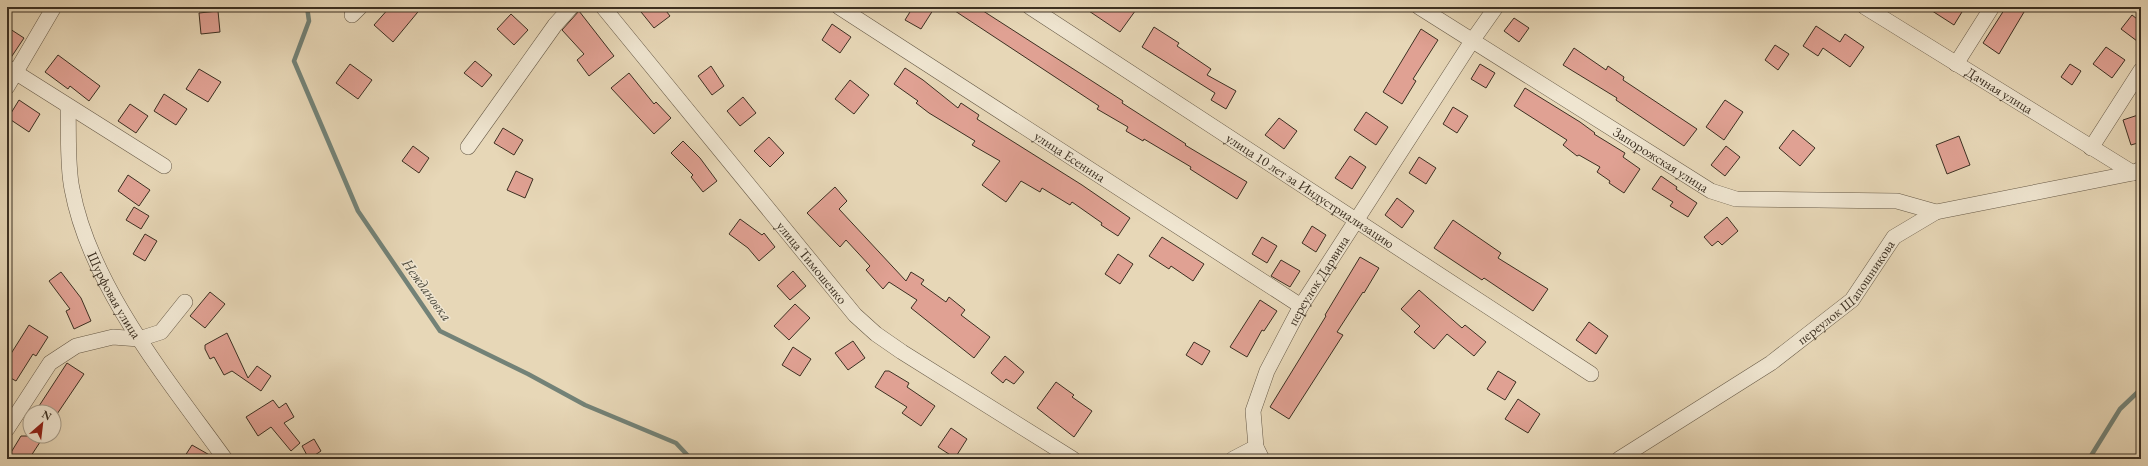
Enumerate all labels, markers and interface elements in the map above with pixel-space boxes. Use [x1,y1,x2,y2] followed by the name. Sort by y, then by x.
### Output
[1962,62,2037,118] street label: Дачная улица
[1610,123,1712,197] street label: Запорожская улица
[1031,127,1109,186] street label: улица Есенина
[1223,129,1398,252] street label: улица 10 лет за Индустриализацию
[773,217,851,308] street label: улица Тимошенко
[1283,232,1353,329] street label: переулок Дарвина
[1793,236,1899,348] street label: переулок Шапошникова
[83,249,146,342] street label: Шурфовая улица
[398,254,457,325] water label: Неждановка
[22,404,62,444] north arrow
[39,407,54,423] text: N

